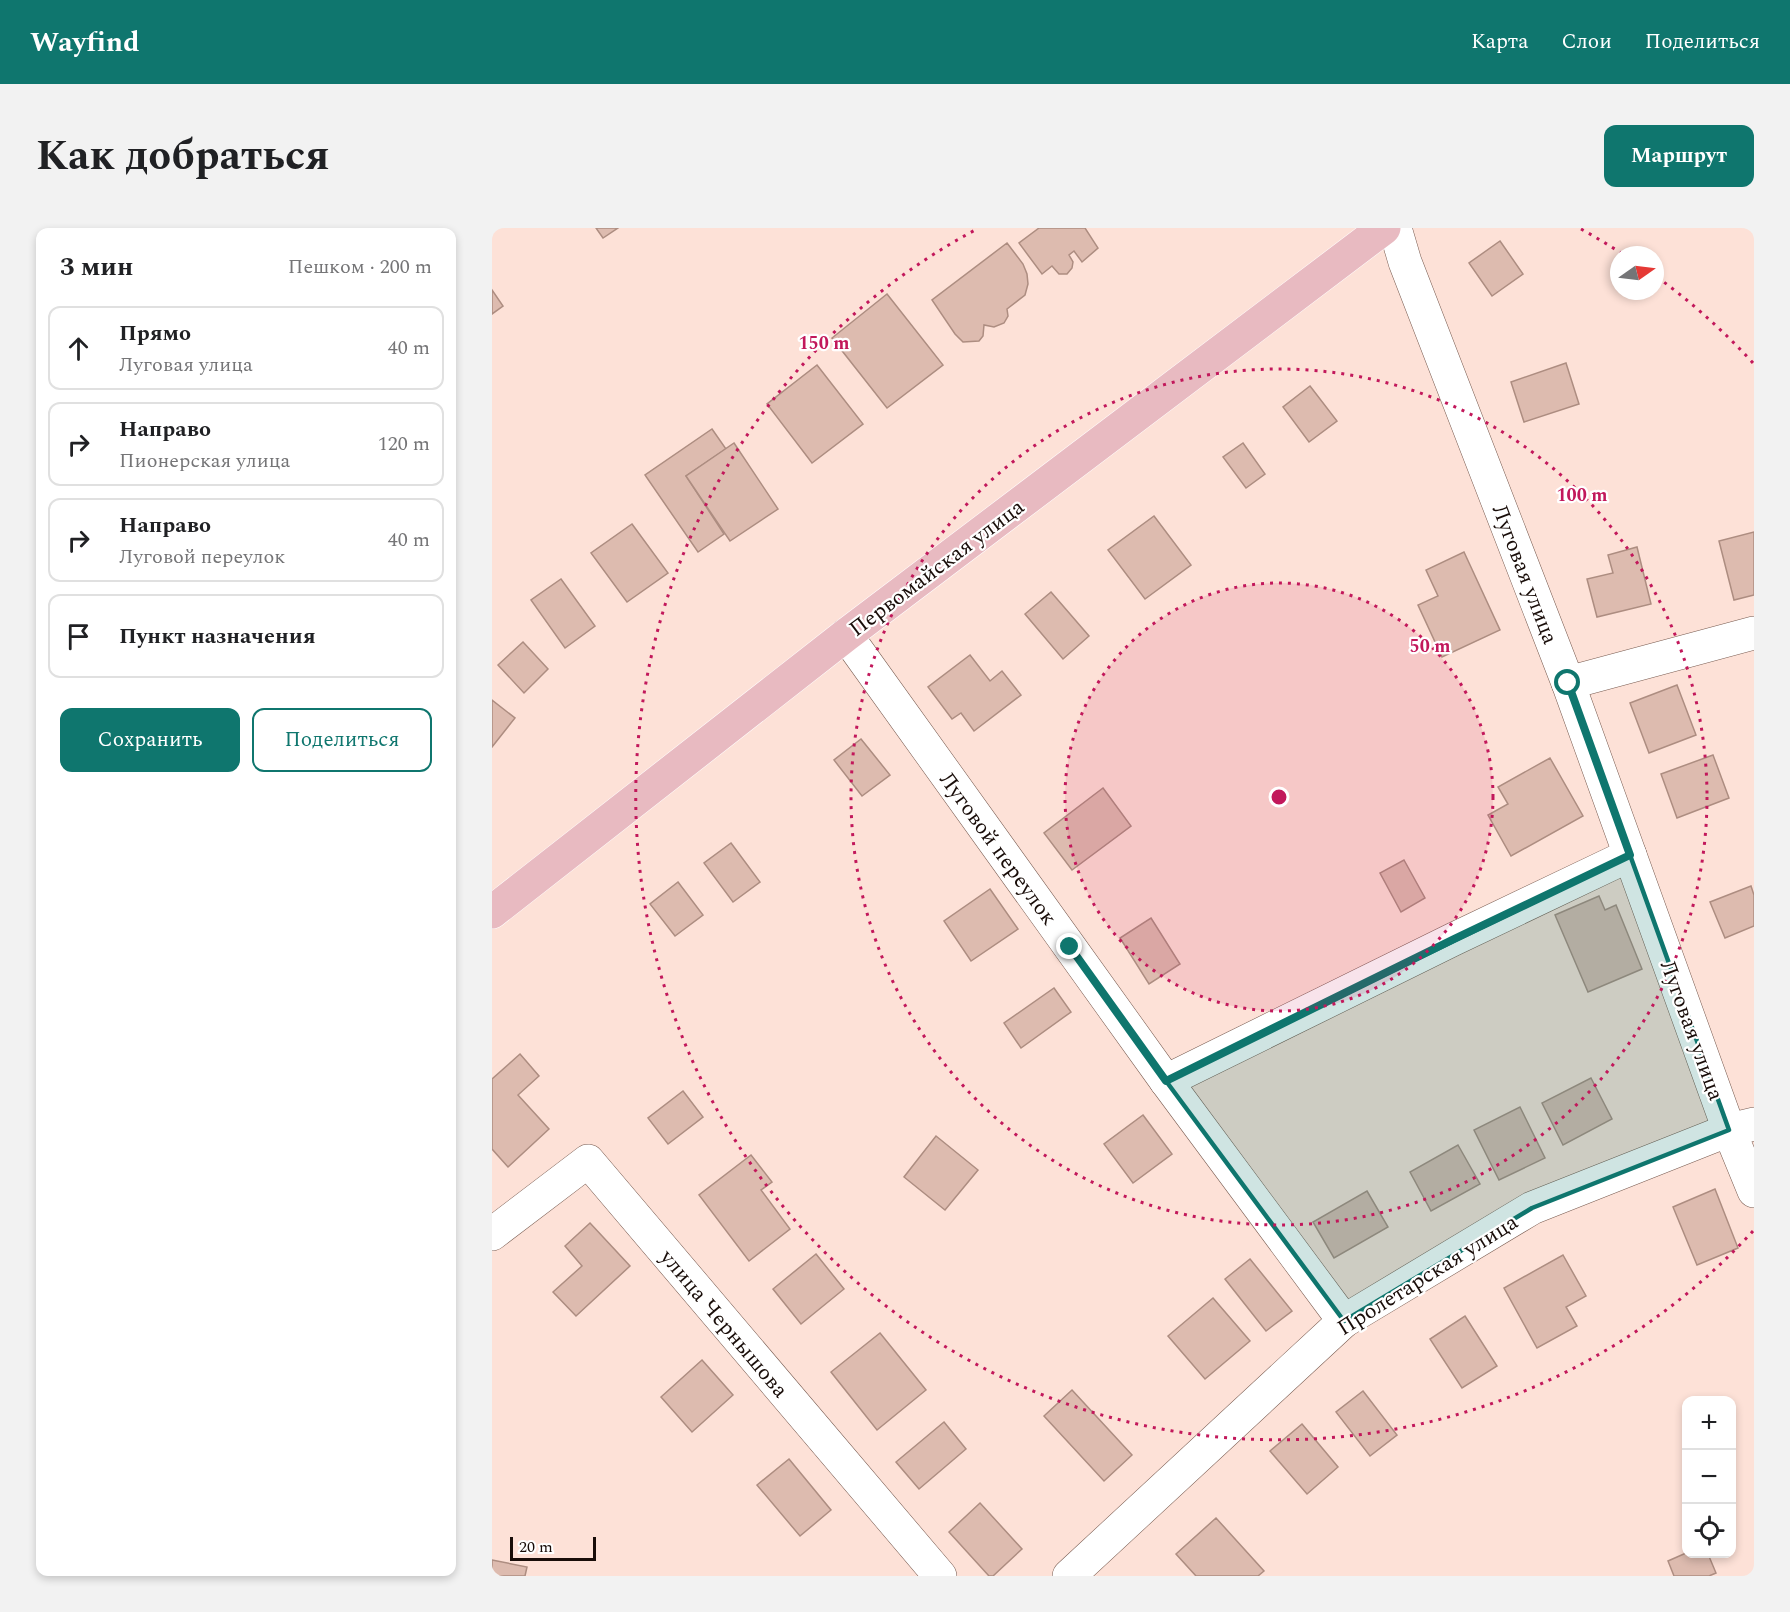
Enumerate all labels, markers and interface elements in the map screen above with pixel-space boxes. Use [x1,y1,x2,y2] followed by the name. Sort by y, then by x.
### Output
[30,21,139,64] text: Wayfind
[1471,26,1528,58] text: Карта
[1561,26,1612,58] text: Слои
[1645,26,1760,58] text: Поделиться
[36,125,330,188] text: Как добраться
[1604,125,1754,187] button: Маршрут
[1610,246,1664,300] north arrow
[60,247,133,287] text: 3 мин
[288,252,432,282] text: Пешком · 200 m
[119,317,191,350] text: Прямо
[798,330,850,357] text: 150 m
[62,332,95,365] icon: ahead
[388,333,430,363] text: 40 m
[119,350,253,380] text: Луговая улица
[119,413,211,446] text: Направо
[62,428,95,461] icon: right
[378,429,430,459] text: 120 m
[119,446,290,476] text: Пионерская улица
[1556,482,1608,509] text: 100 m
[842,491,1032,645] street label: Первомайская улица
[1483,500,1566,649] street label: Луговая улица
[119,509,211,542] text: Направо
[62,524,95,557] icon: right
[388,525,430,555] text: 40 m
[119,542,285,572] text: Луговой переулок
[62,620,95,653] icon: arrive
[119,620,316,653] text: Пункт назначения
[1410,633,1450,660] text: 50 m
[1554,669,1580,695] route start
[60,708,240,772] button: Сохранить
[252,708,432,772] button: Поделиться
[931,765,1065,933] street label: Луговой переулок
[1269,787,1289,807] centre of rings
[1056,933,1082,959] route end
[1651,956,1732,1106] street label: Луговая улица
[1331,1206,1525,1344] street label: Пролетарская улица
[651,1242,796,1406] street label: улица Чернышова
[1682,1396,1736,1558] map controls
[1682,1396,1736,1450] button: +
[1682,1450,1736,1504] button: −
[1682,1504,1736,1558] button: locate
[510,1534,596,1562] scale bar
[519,1535,553,1559] text: 20 m

